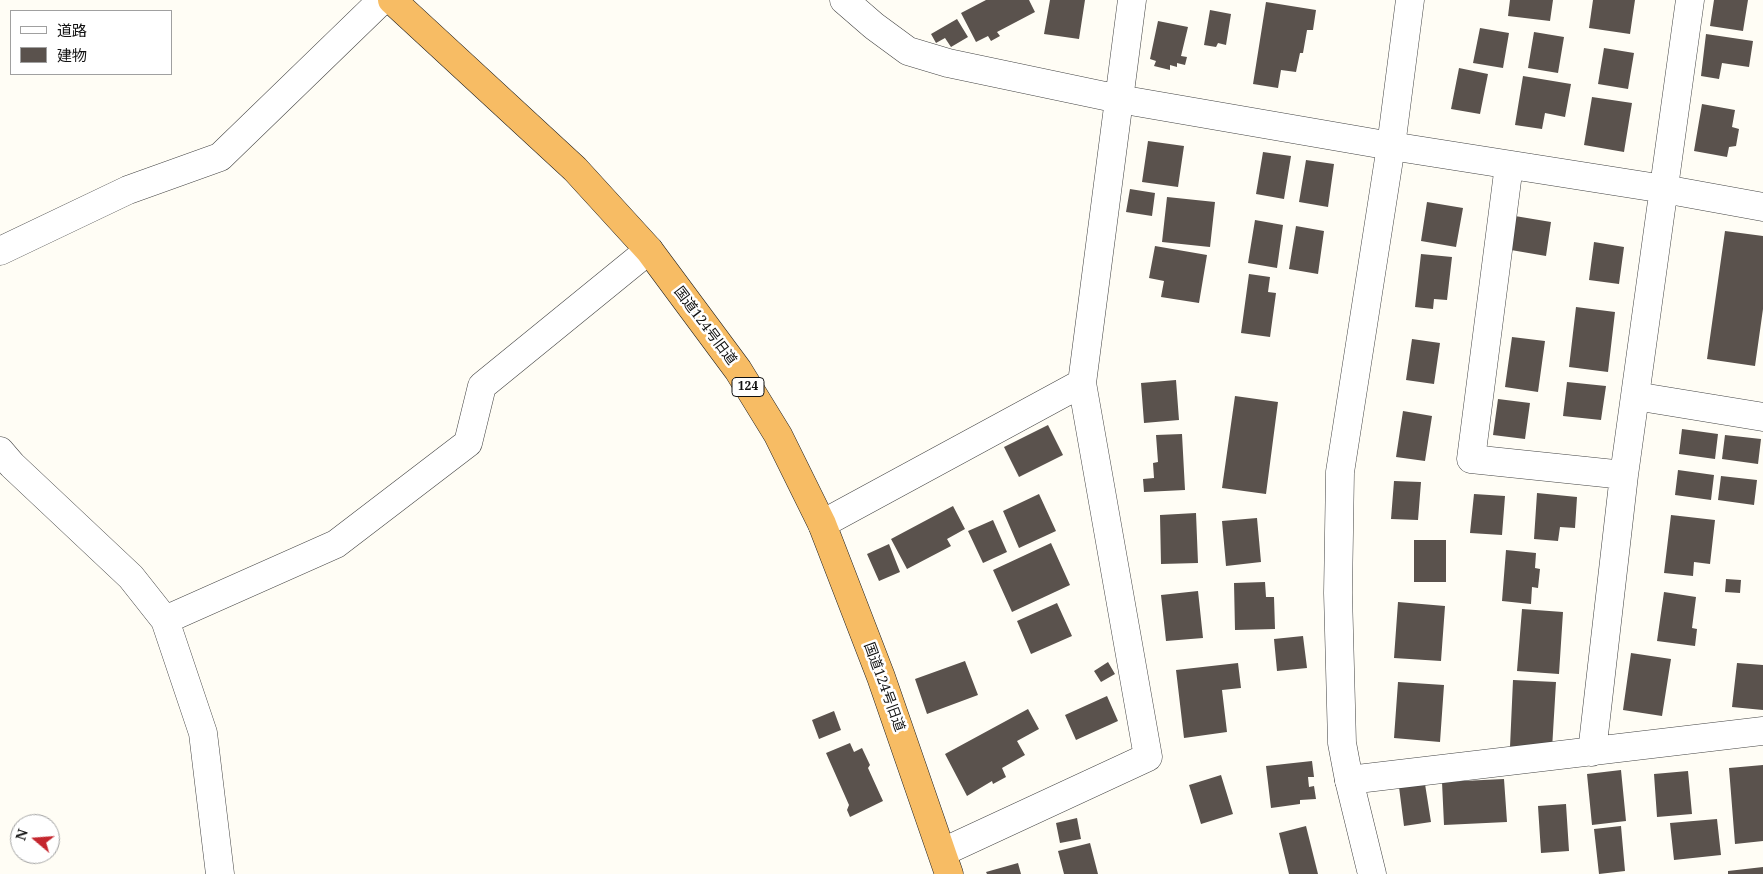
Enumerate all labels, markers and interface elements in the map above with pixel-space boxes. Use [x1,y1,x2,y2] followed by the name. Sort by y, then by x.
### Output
[10,10,172,75] legend
[57,20,87,40] text: 道路
[57,45,87,65] text: 建物
[670,284,740,368] street label: 国道124号旧道
[732,378,764,397] road number: 124
[860,640,908,734] street label: 国道124号旧道
[10,814,60,864] north arrow
[10,826,32,843] text: N

